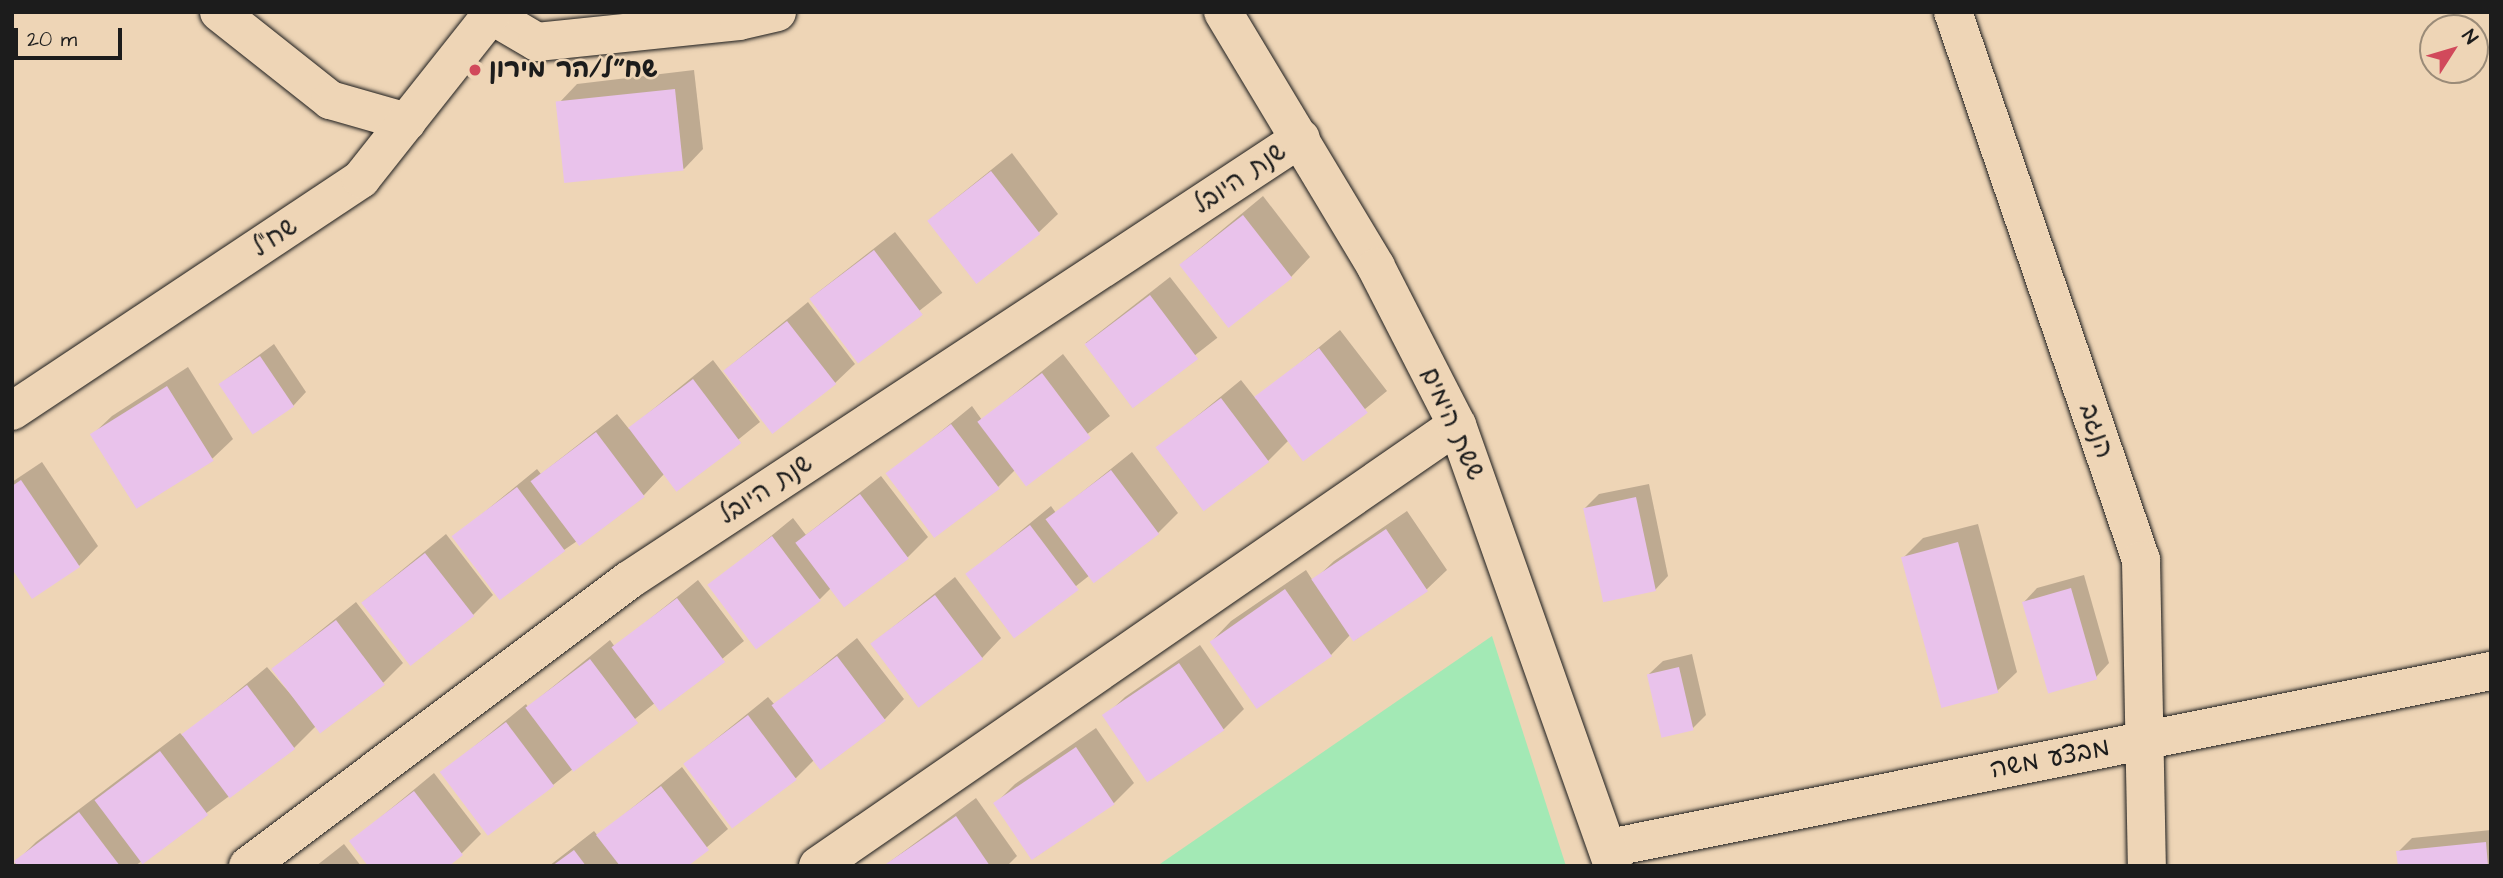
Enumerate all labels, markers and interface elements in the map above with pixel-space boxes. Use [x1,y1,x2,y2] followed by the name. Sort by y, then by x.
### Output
[18,14,126,58] scale bar
[2419,14,2489,84] north arrow
[2455,24,2484,50] text: N
[27,25,77,54] text: 20 m
[489,54,658,86] place label: שח״ל/הר מירון
[467,62,483,78] marker: שח״ל/הר מירון
[1188,137,1292,221] street label: שנת היובל
[246,212,304,264] street label: שח"ל
[1413,363,1491,485] street label: ששת הימים
[2072,399,2120,463] street label: הנגב
[713,448,819,532] street label: שנת היובל
[1988,732,2112,786] street label: מבצע משה

